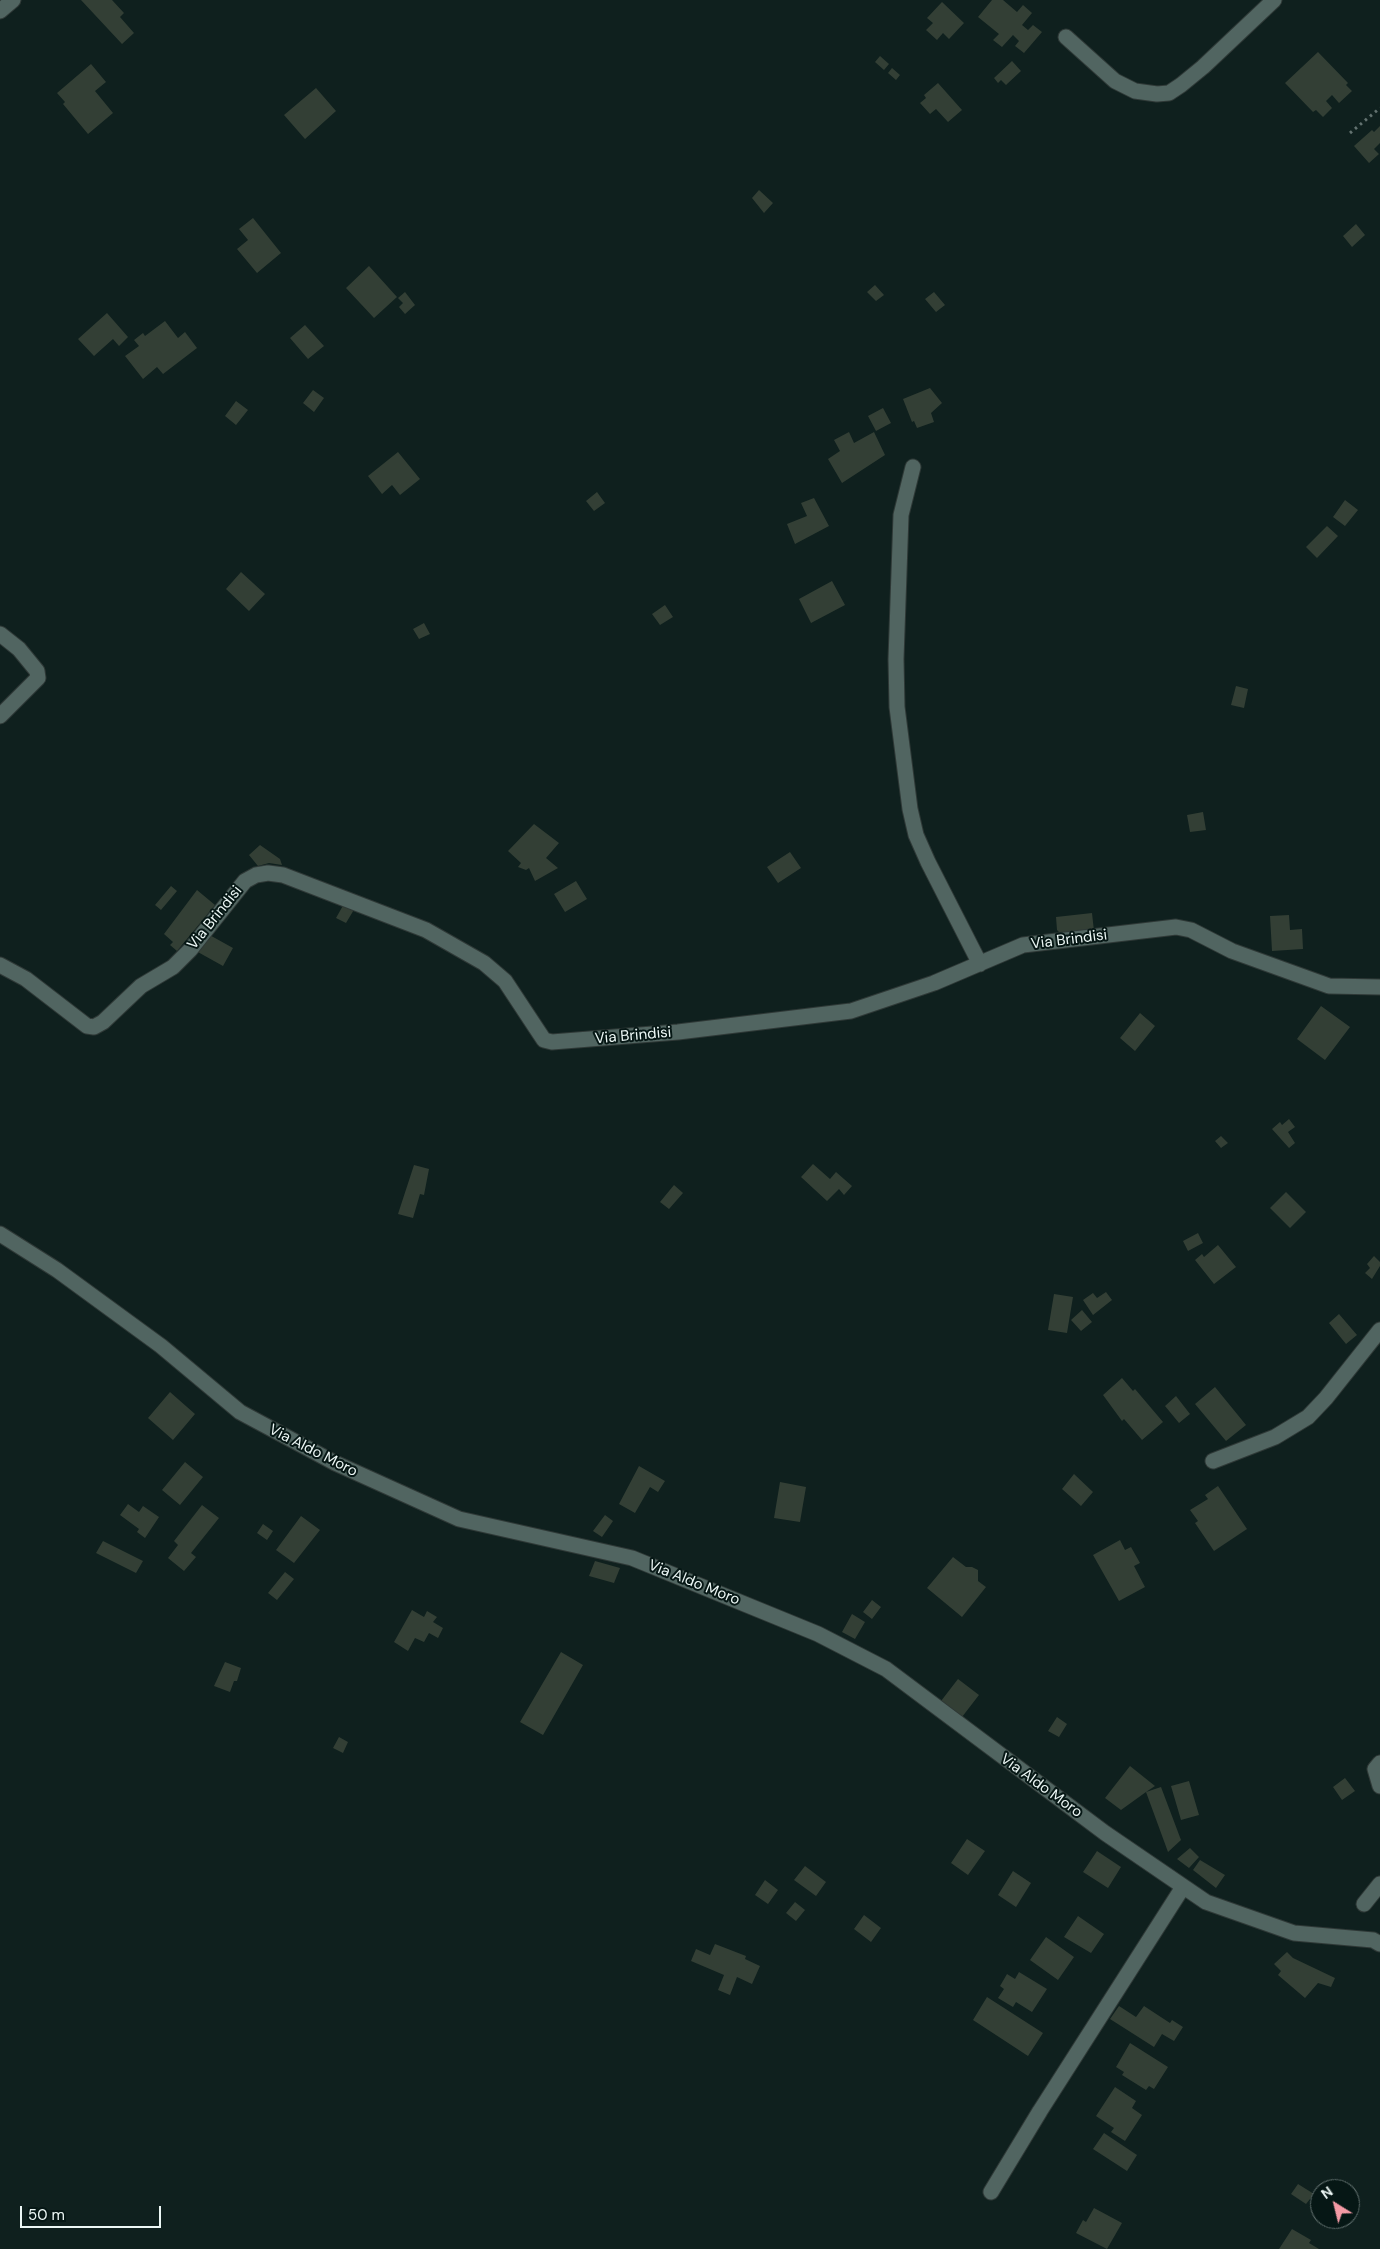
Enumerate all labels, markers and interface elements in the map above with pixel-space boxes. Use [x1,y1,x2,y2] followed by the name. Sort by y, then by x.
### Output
[184,883,246,953] street label: Via Brindisi
[1030,926,1108,954] street label: Via Brindisi
[594,1024,672,1048] street label: Via Brindisi
[266,1421,360,1481] street label: Via Aldo Moro
[646,1556,742,1610] street label: Via Aldo Moro
[996,1750,1086,1822] street label: Via Aldo Moro
[1310,2179,1360,2229] north arrow
[1317,2182,1336,2203] text: N
[22,2196,164,2228] scale bar
[28,2205,65,2225] text: 50 m

